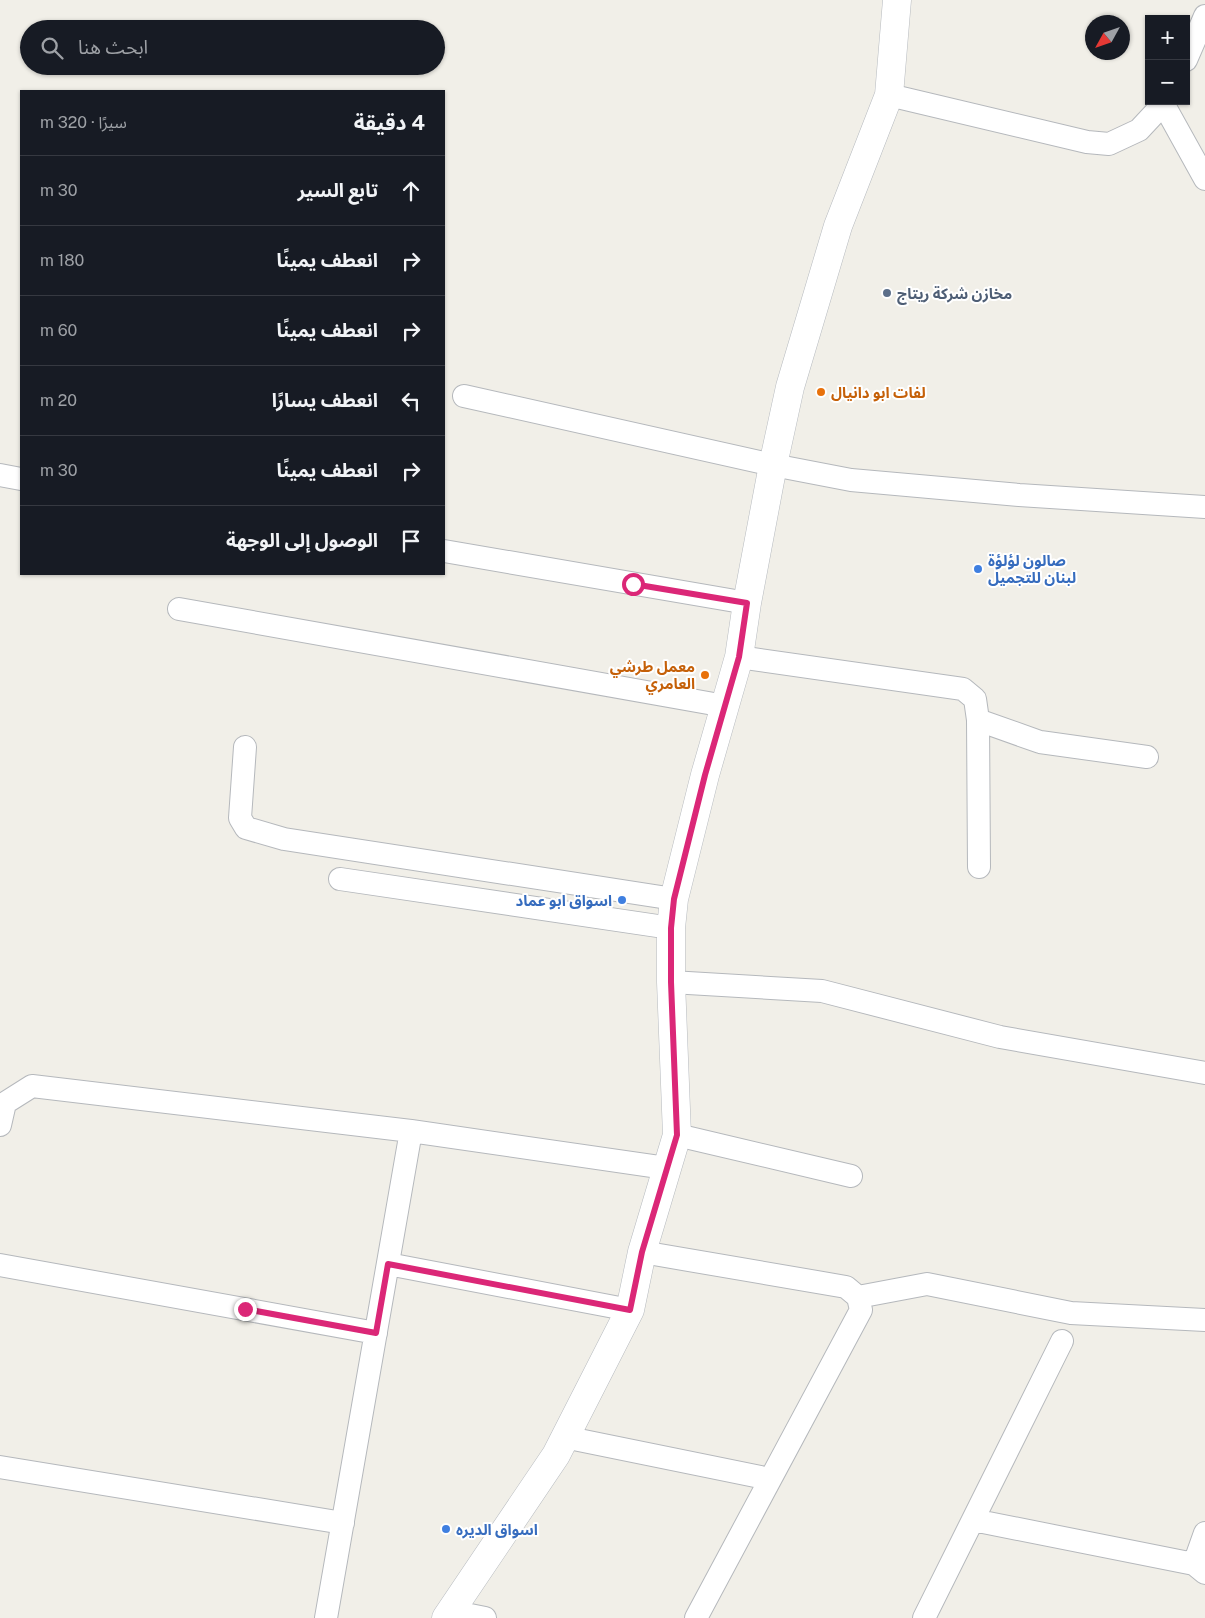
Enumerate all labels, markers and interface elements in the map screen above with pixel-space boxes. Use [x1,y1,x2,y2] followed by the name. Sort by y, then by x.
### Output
[1085,15,1130,60] north arrow
[1145,15,1190,105] map controls
[1145,15,1190,60] button: +
[20,20,445,75] search box
[38,34,66,62] icon: search
[78,36,148,58] text: ابحث هنا
[1145,60,1190,105] button: −
[354,110,425,135] text: 4 دقيقة
[40,113,127,132] text: سيرًا · 320 m
[397,177,425,205] icon: ahead
[297,179,378,201] text: تابع السير
[40,181,78,200] text: 30 m
[397,247,425,275] icon: right
[277,249,378,271] text: انعطف يمينًا
[40,251,84,270] text: 180 m
[897,285,1012,305] place label: مخازن شركة ريتاج
[881,287,893,299] marker: مخازن شركة ريتاج
[397,317,425,345] icon: right
[277,319,378,341] text: انعطف يمينًا
[40,321,77,340] text: 60 m
[831,384,926,402] place label: لفات ابو دانيال
[815,386,827,398] marker: لفات ابو دانيال
[397,387,425,415] icon: left
[272,389,378,411] text: انعطف يسارًا
[40,391,77,410] text: 20 m
[397,457,425,485] icon: right
[277,459,378,481] text: انعطف يمينًا
[40,461,78,480] text: 30 m
[397,527,425,555] icon: arrive
[226,529,378,551] text: الوصول إلى الوجهة
[988,552,1076,587] place label: صالون لؤلؤة لبنان للتجميل
[972,563,984,575] marker: صالون لؤلؤة لبنان للتجميل
[622,573,645,596] route start
[610,658,695,695] place label: معمل طرشي العامري
[699,669,711,681] marker: معمل طرشي العامري
[516,892,612,910] place label: اسواق ابو عماد
[616,894,628,906] marker: اسواق ابو عماد
[234,1298,257,1321] route end
[456,1521,538,1539] place label: اسواق الديره
[440,1523,452,1535] marker: اسواق الديره

